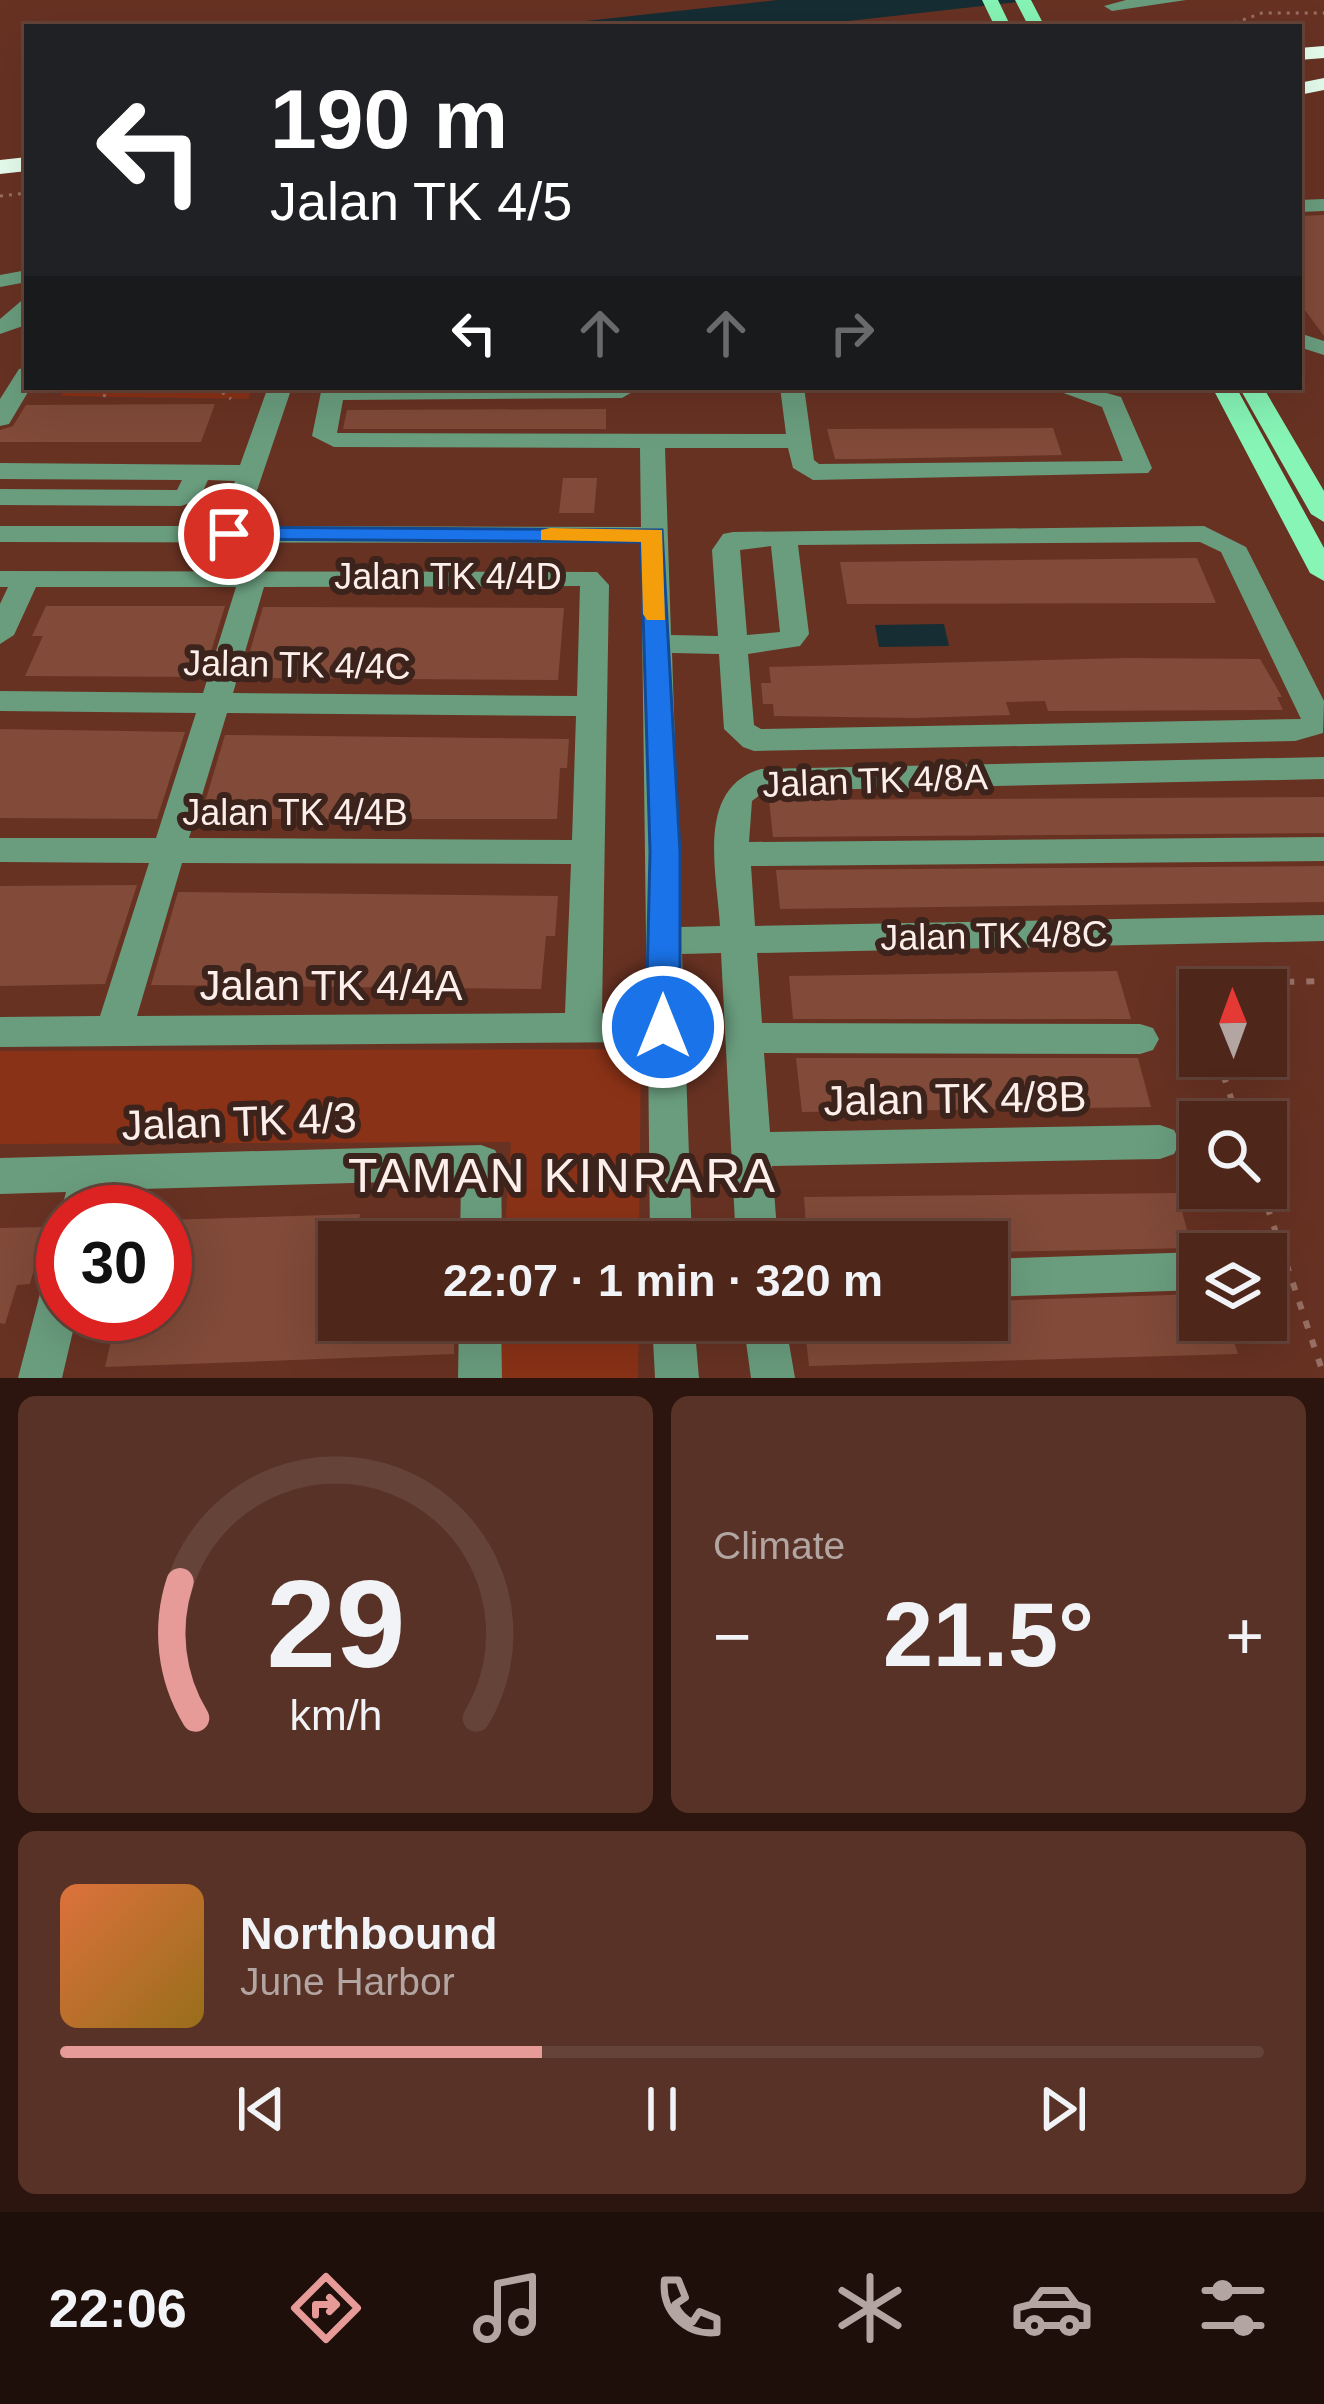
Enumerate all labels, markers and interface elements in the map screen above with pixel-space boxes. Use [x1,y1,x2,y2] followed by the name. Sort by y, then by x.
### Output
[72,72,228,228] icon: left
[270,72,508,166] text: 190 m
[270,171,572,231] text: Jalan TK 4/5
[441,300,507,366] icon: left
[567,300,633,366] icon: ahead
[693,300,759,366] icon: ahead
[819,300,885,366] icon: right
[178,483,280,585] pin
[196,501,262,567] icon: arrive
[334,556,562,597] street label: Jalan TK 4/4D
[183,642,411,687] street label: Jalan TK 4/4C
[762,756,988,805] street label: Jalan TK 4/8A
[182,792,408,833] street label: Jalan TK 4/4B
[880,913,1108,958] street label: Jalan TK 4/8C
[199,962,463,1009] street label: Jalan TK 4/4A
[600,964,726,1090] position arrow
[1179,969,1287,1077] north arrow
[1179,969,1287,1341] map controls
[823,1073,1087,1124] street label: Jalan TK 4/8B
[121,1094,357,1149] street label: Jalan TK 4/3
[1179,1101,1287,1209] button: search
[348,1149,778,1202] district label: TAMAN KINRARA
[36,1185,192,1341] speed limit sign: 30
[1179,1233,1287,1341] button: layers
[443,1255,883,1306] text: 22:07 · 1 min · 320 m
[713,1524,845,1567] text: Climate
[266,1554,405,1693] text: 29
[883,1585,1094,1685] text: 21.5°
[713,1599,752,1673] text: −
[1225,1599,1264,1673] text: +
[289,1690,382,1738] text: km/h
[240,1908,497,1959] text: Northbound
[240,1960,455,2003] text: June Harbor
[228,2076,294,2142] icon: previous
[629,2076,695,2142] icon: pause
[1030,2076,1096,2142] icon: next
[284,2266,368,2350] icon: directions
[466,2266,550,2350] icon: music
[647,2266,731,2350] icon: phone
[828,2266,912,2350] icon: climate
[1010,2266,1094,2350] icon: car
[1191,2266,1275,2350] icon: filters
[49,2278,187,2338] text: 22:06

